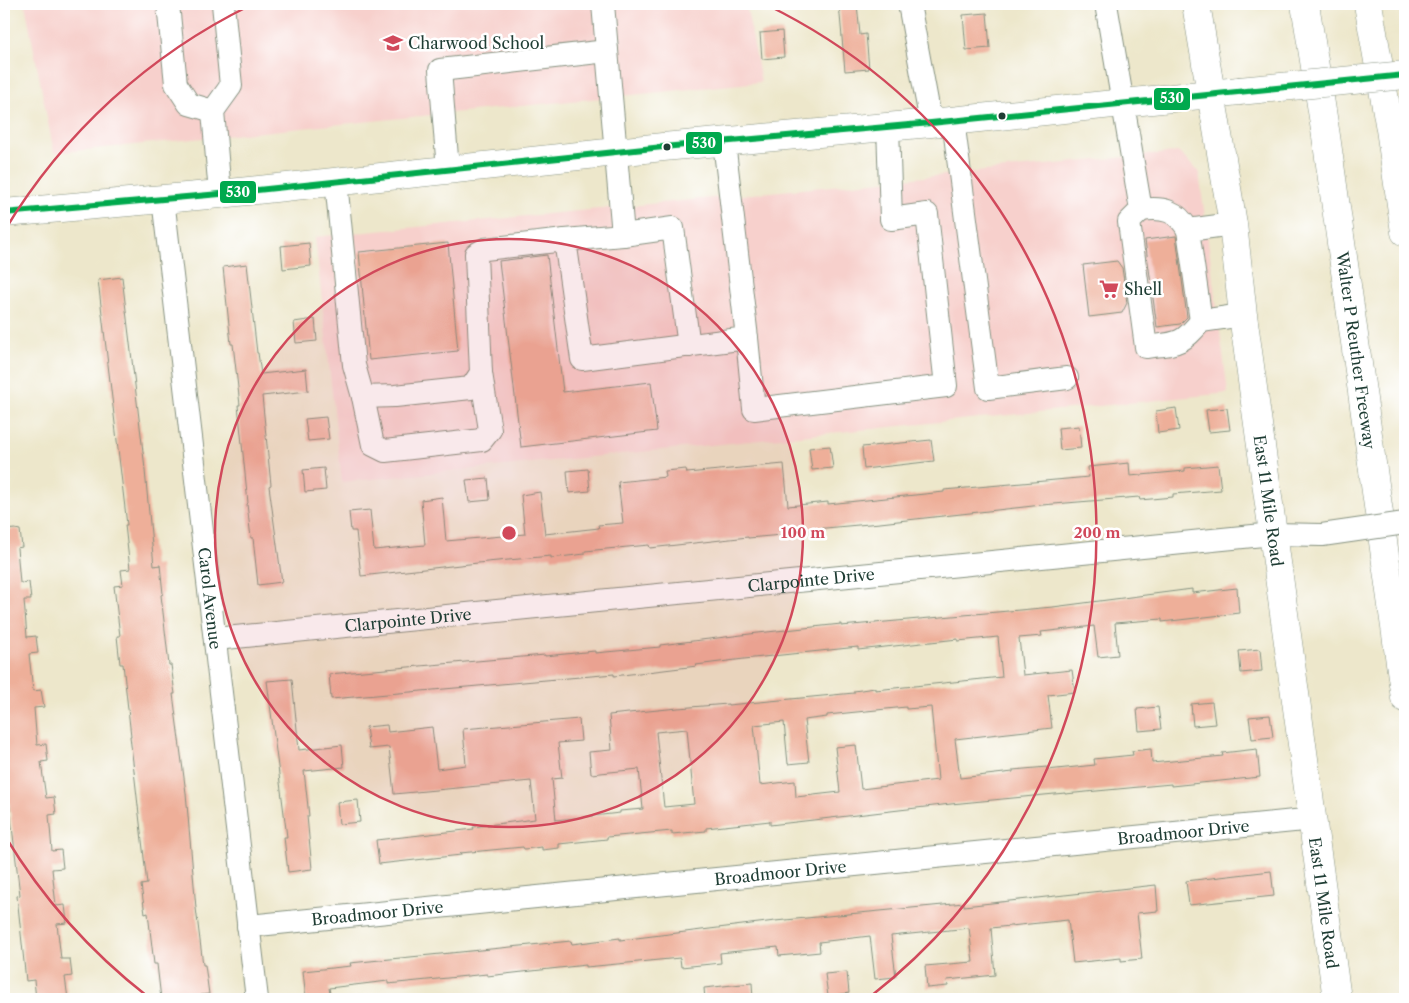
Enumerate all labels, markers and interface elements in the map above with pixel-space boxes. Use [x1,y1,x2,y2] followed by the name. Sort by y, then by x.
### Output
[382,32,404,54] school or university icon: Charwood School
[408,33,545,53] place label: Charwood School
[1153,87,1191,111] line badge: 530
[1160,89,1184,107] text: 530
[997,111,1007,121] unlabelled marker
[685,131,723,155] line badge: 530
[692,134,716,152] text: 530
[662,142,672,152] unlabelled marker
[219,180,257,204] line badge: 530
[226,183,250,201] text: 530
[1332,249,1380,451] street label: Walter P Reuther Freeway
[1098,278,1120,300] supermarket icon: Shell
[1124,279,1162,299] place label: Shell
[1250,434,1287,568] street label: East 11 Mile Road
[781,523,825,542] text: 100 m
[1074,523,1120,542] text: 200 m
[500,524,518,542] centre of rings
[194,546,226,650] street label: Carol Avenue
[747,564,875,596] street label: Clarpointe Drive
[344,604,472,636] street label: Clarpointe Drive
[1116,816,1250,849] street label: Broadmoor Drive
[1305,836,1343,970] street label: East 11 Mile Road
[713,856,847,889] street label: Broadmoor Drive
[310,896,444,930] street label: Broadmoor Drive

